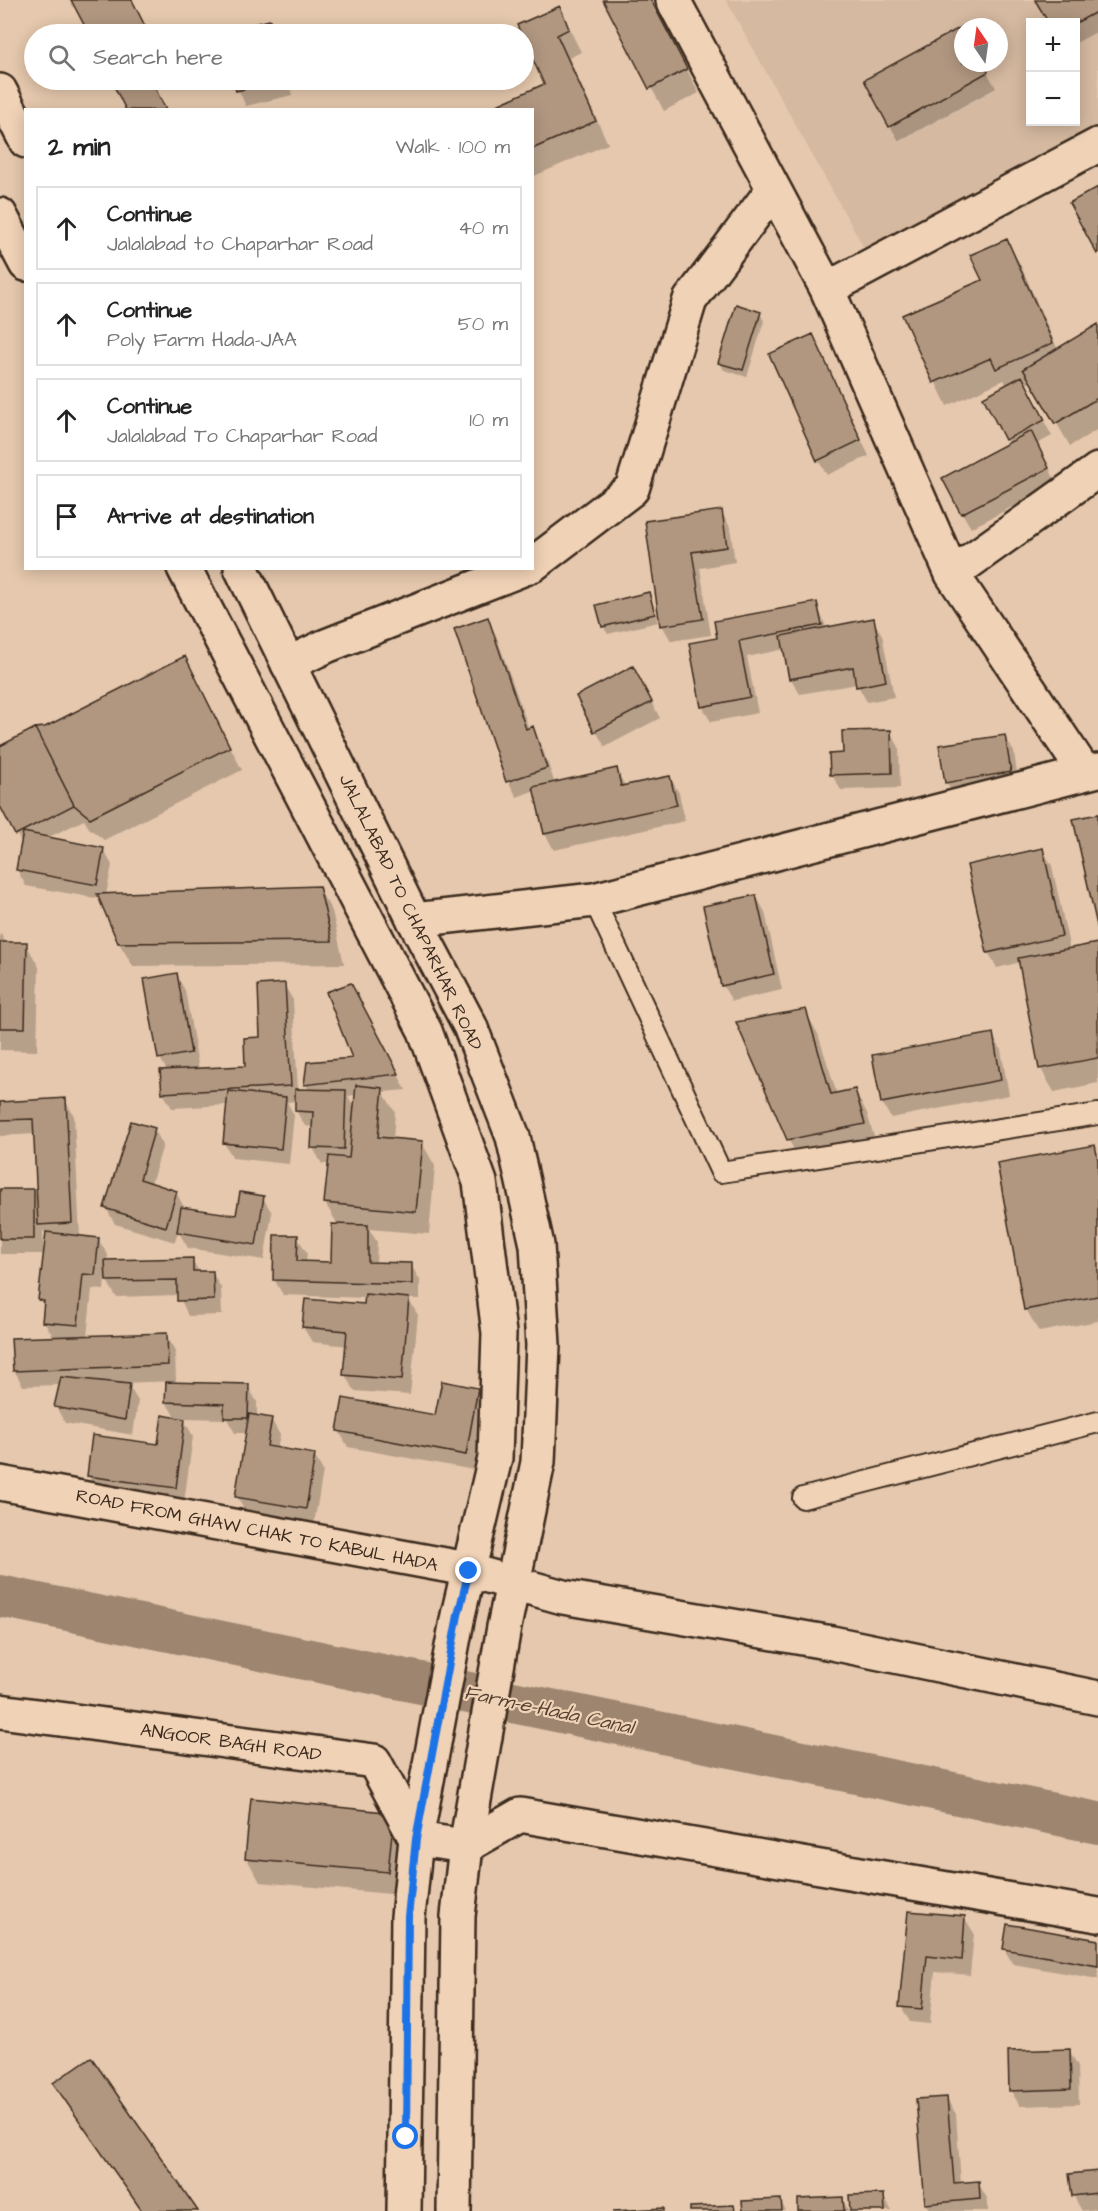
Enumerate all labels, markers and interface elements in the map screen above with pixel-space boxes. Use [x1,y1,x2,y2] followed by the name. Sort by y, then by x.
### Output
[954,18,1008,72] north arrow
[1026,18,1080,126] map controls
[1026,18,1080,72] button: +
[24,24,534,90] search box
[45,41,78,74] icon: search
[93,42,223,73] text: Search here
[1026,72,1080,126] button: −
[48,129,110,165] text: 2 min
[395,133,510,161] text: Walk · 100 m
[107,199,192,230] text: Continue
[50,212,83,245] icon: ahead
[458,214,508,242] text: 40 m
[107,230,373,258] text: Jalalabad to Chaparhar Road
[107,295,192,326] text: Continue
[50,308,83,341] icon: ahead
[458,310,508,338] text: 50 m
[107,326,297,354] text: Poly Farm Hada-JAA
[107,391,192,422] text: Continue
[50,404,83,437] icon: ahead
[469,406,508,434] text: 10 m
[107,422,377,450] text: Jalalabad To Chaparhar Road
[50,500,83,533] icon: arrive
[107,501,314,532] text: Arrive at destination
[333,770,489,1055] street label: JALALABAD TO CHAPARHAR ROAD
[74,1483,440,1578] street label: ROAD FROM GHAW CHAK TO KABUL HADA
[455,1557,481,1583] route end
[462,1678,639,1742] water label: Farm-e-Hada Canal
[139,1717,323,1768] street label: ANGOOR BAGH ROAD
[392,2123,418,2149] route start

